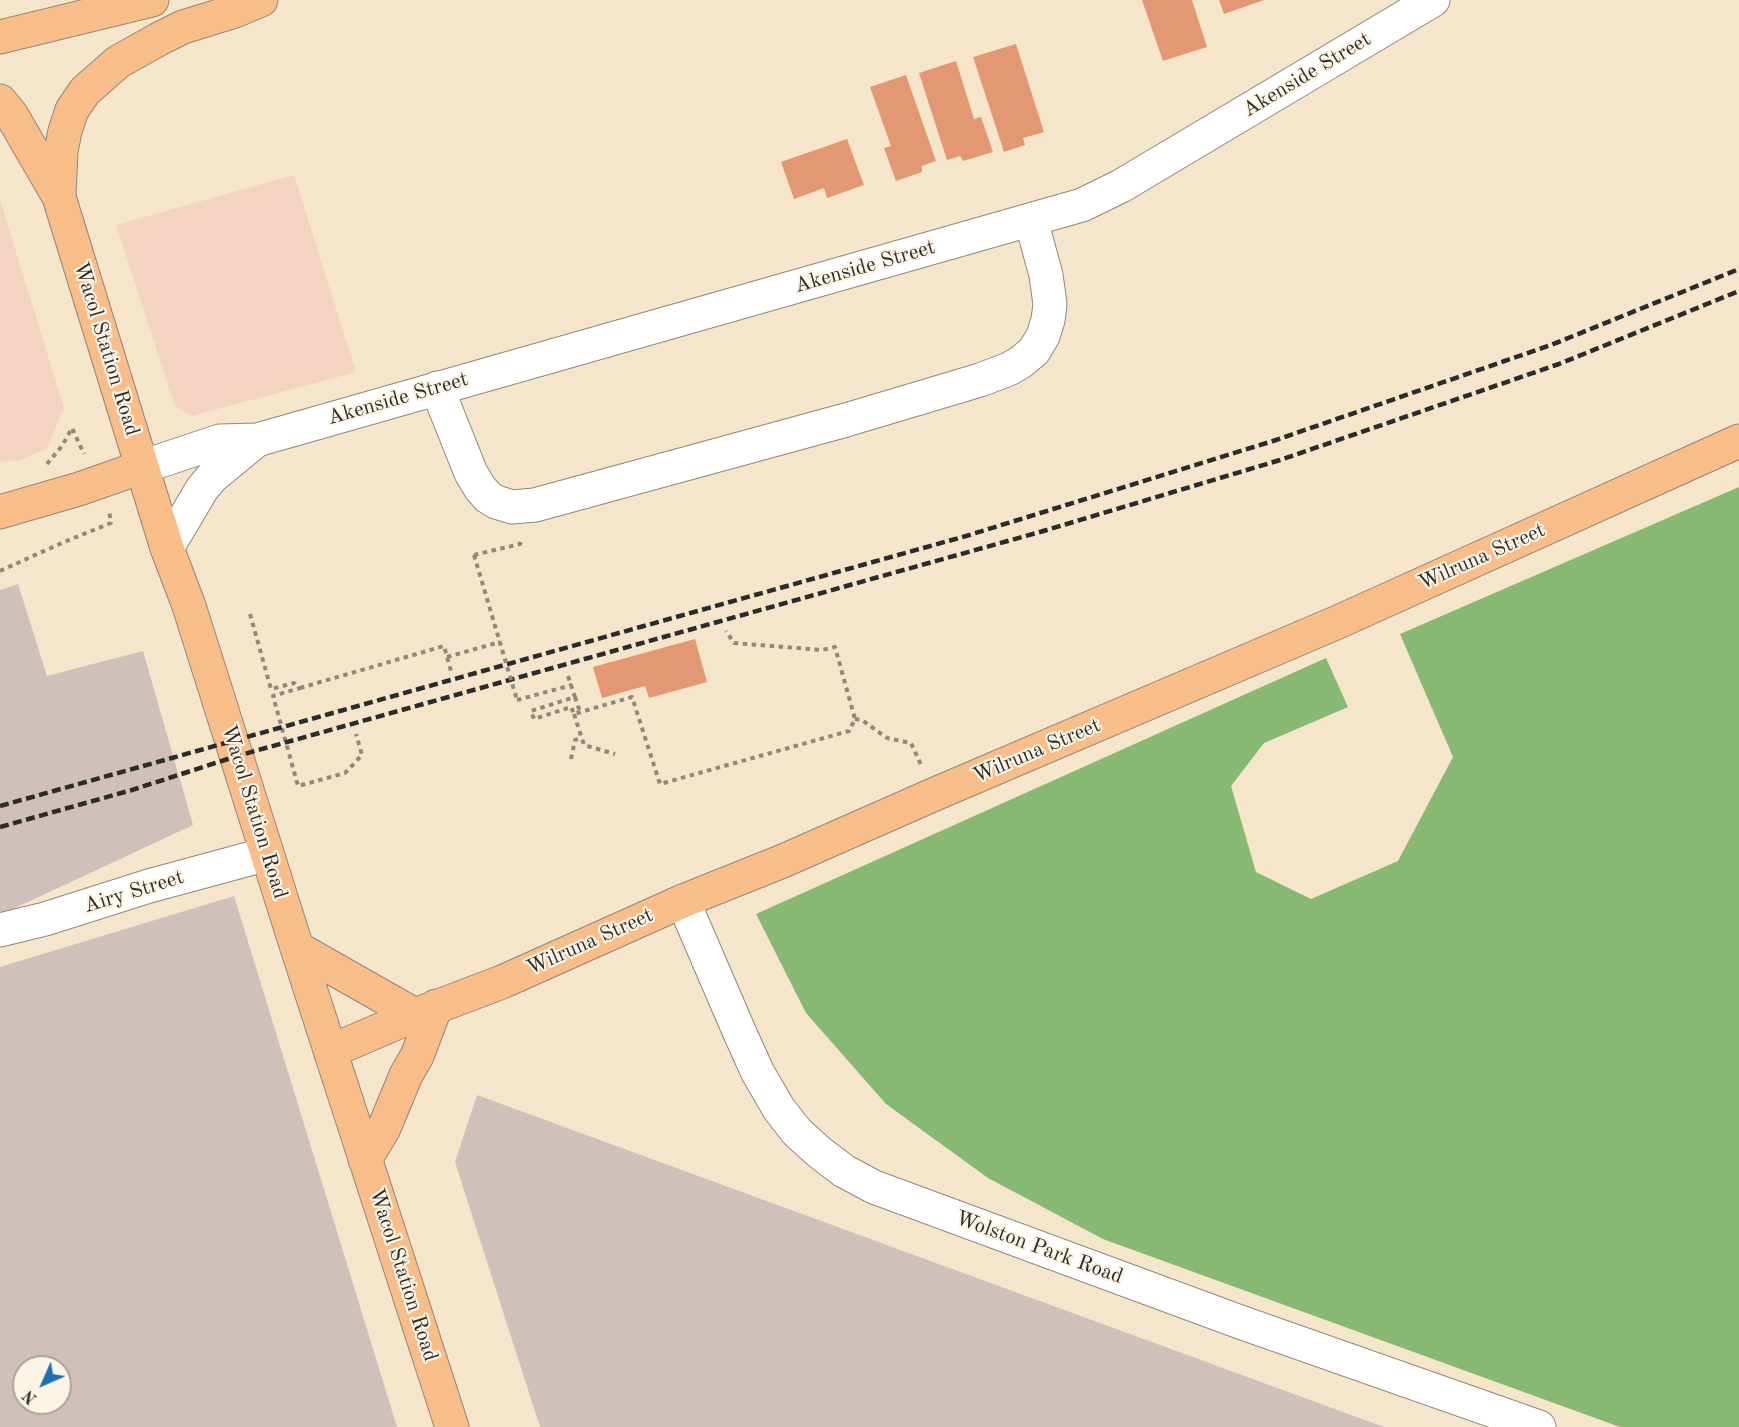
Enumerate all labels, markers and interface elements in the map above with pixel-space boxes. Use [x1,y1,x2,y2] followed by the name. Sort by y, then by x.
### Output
[1238,27,1376,123] street label: Akenside Street
[792,235,938,299] street label: Akenside Street
[68,259,144,439] street label: Wacol Station Road
[325,367,471,431] street label: Akenside Street
[1415,518,1549,596] street label: Wilruna Street
[970,713,1104,789] street label: Wilruna Street
[216,722,292,902] street label: Wacol Station Road
[81,865,187,919] street label: Airy Street
[523,903,657,981] street label: Wilruna Street
[363,1185,443,1365] street label: Wacol Station Road
[952,1206,1126,1290] street label: Wolston Park Road
[12,1355,72,1415] north arrow
[21,1386,41,1406] text: N

